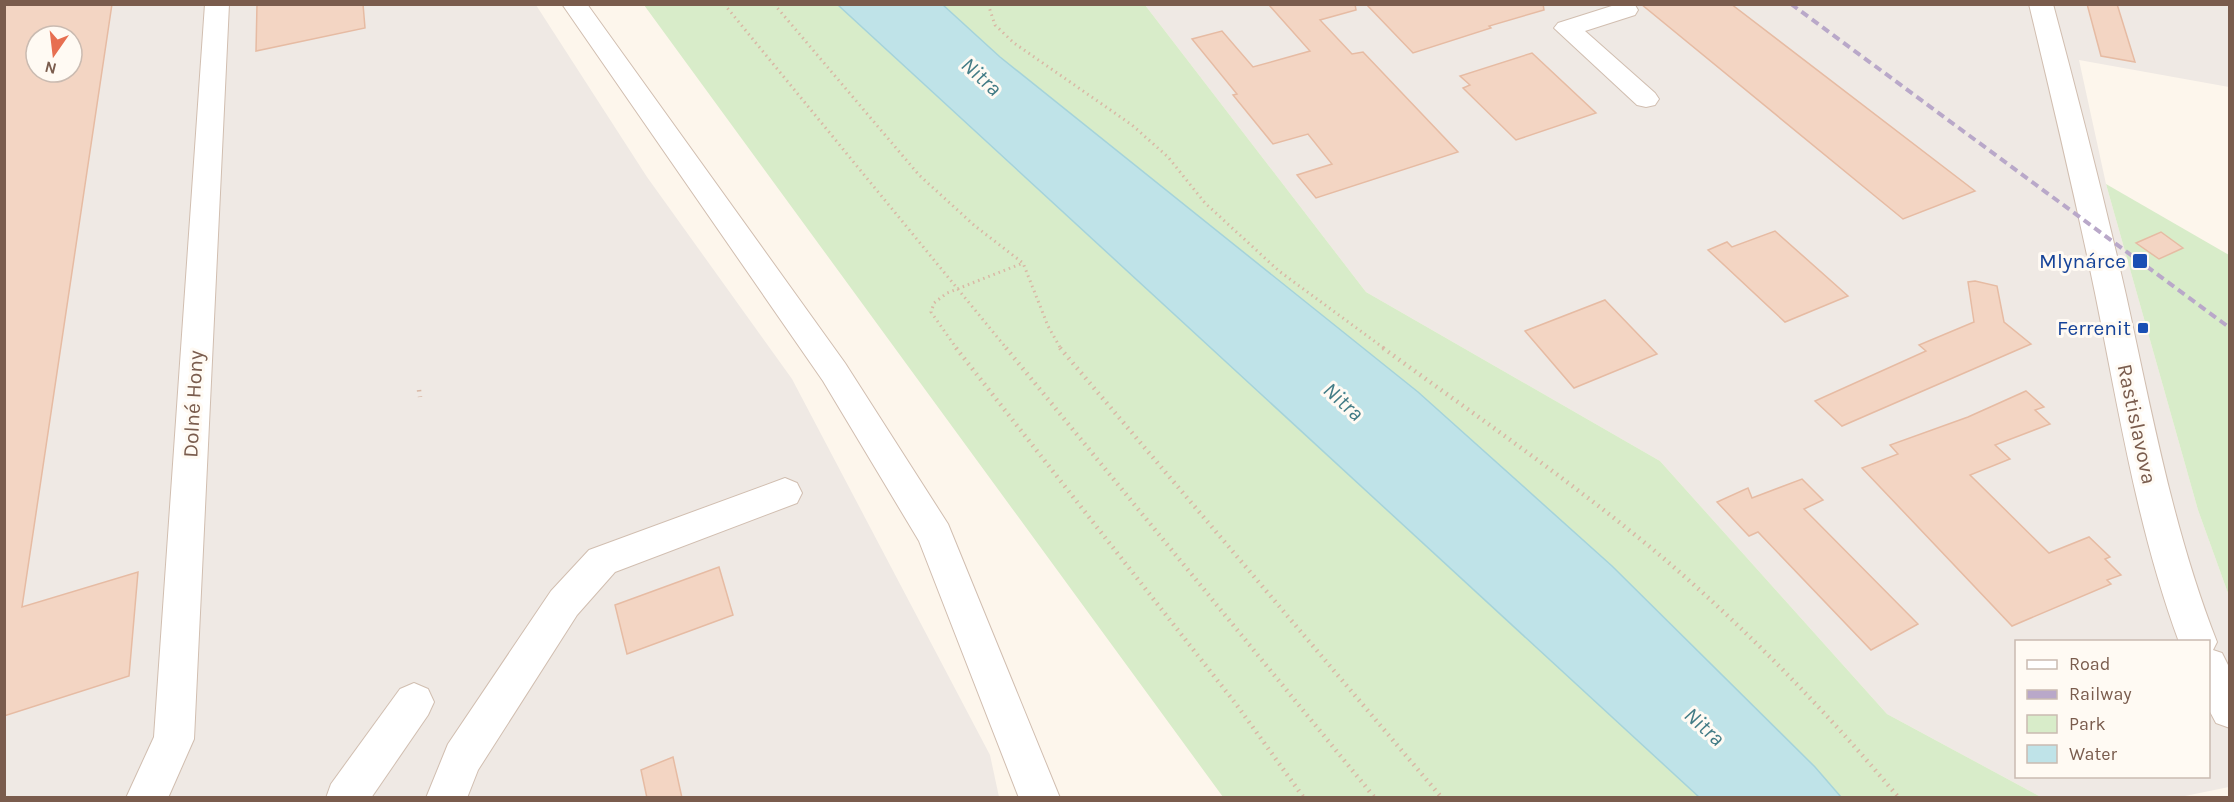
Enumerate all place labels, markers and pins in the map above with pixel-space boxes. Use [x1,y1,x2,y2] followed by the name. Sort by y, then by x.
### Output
[2039,249,2126,273] place label: Mlynárce
[2131,252,2149,270] marker: Mlynárce
[2057,316,2131,340] place label: Ferrenit
[2136,321,2150,335] marker: Ferrenit

